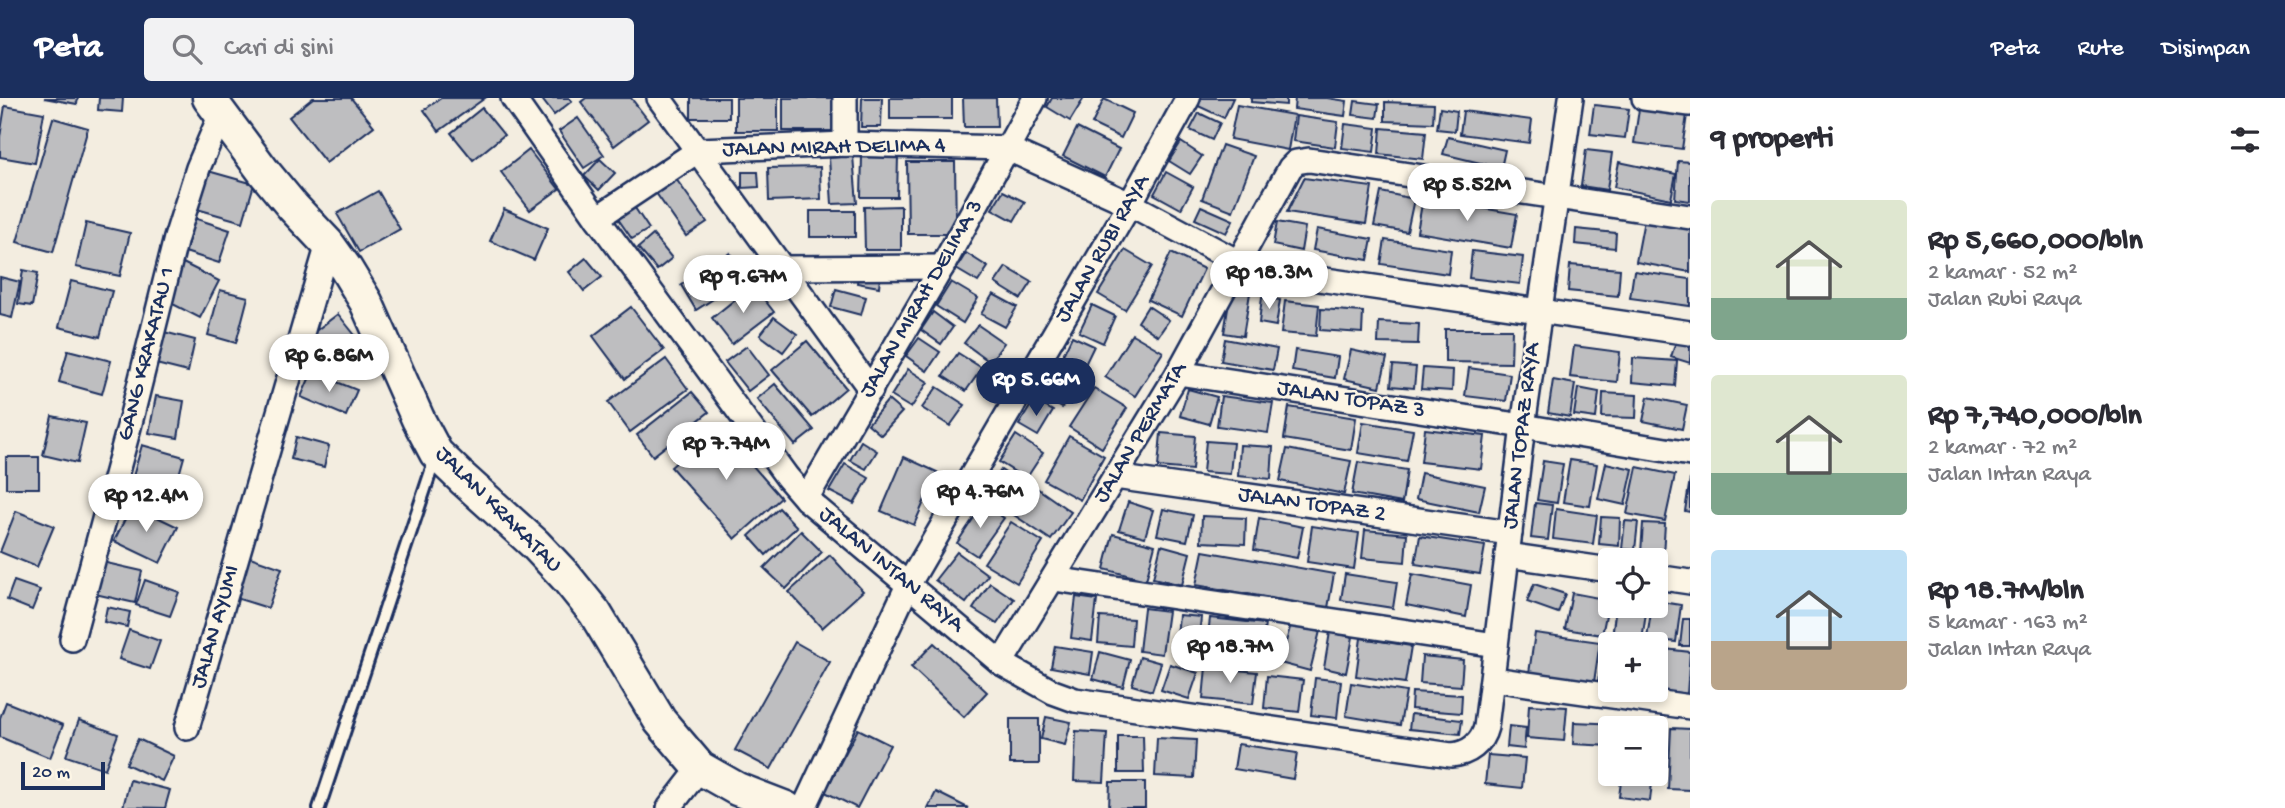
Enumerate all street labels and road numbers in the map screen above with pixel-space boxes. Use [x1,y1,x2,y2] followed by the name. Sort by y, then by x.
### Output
[722,133,946,163] street label: JALAN MIRAH DELIMA 4
[1050,169,1157,328] street label: JALAN RUBI RAYA
[854,195,990,403] street label: JALAN MIRAH DELIMA 3
[112,264,182,444] street label: GANG KRAKATAU 1
[1497,340,1547,531] street label: JALAN TOPAZ RAYA
[1088,357,1194,508] street label: JALAN PERMATA
[1275,375,1427,425] street label: JALAN TOPAZ 3
[429,441,567,579] street label: JALAN KRAKATAU
[1236,481,1388,529] street label: JALAN TOPAZ 2
[813,501,970,640] street label: JALAN INTAN RAYA
[185,562,247,692] street label: JALAN AYUMI

